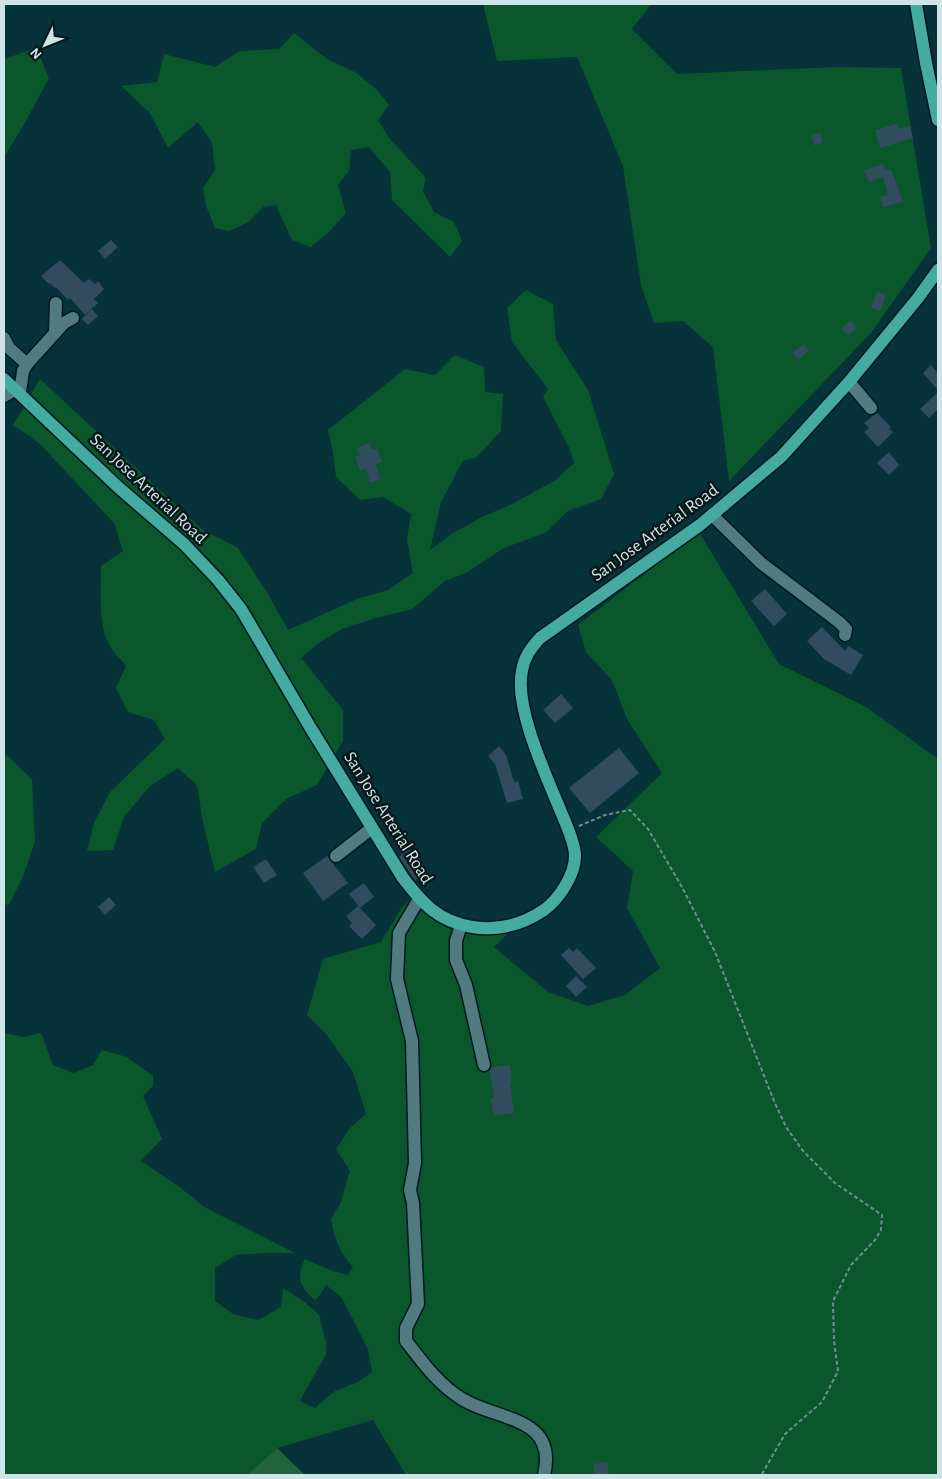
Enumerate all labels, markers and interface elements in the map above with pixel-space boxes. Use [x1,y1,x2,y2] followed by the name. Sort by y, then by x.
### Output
[20,20,70,70] north arrow
[28,45,45,62] text: N
[86,431,210,547] street label: San Jose Arterial Road
[588,481,722,585] street label: San Jose Arterial Road
[340,749,436,887] street label: San Jose Arterial Road

